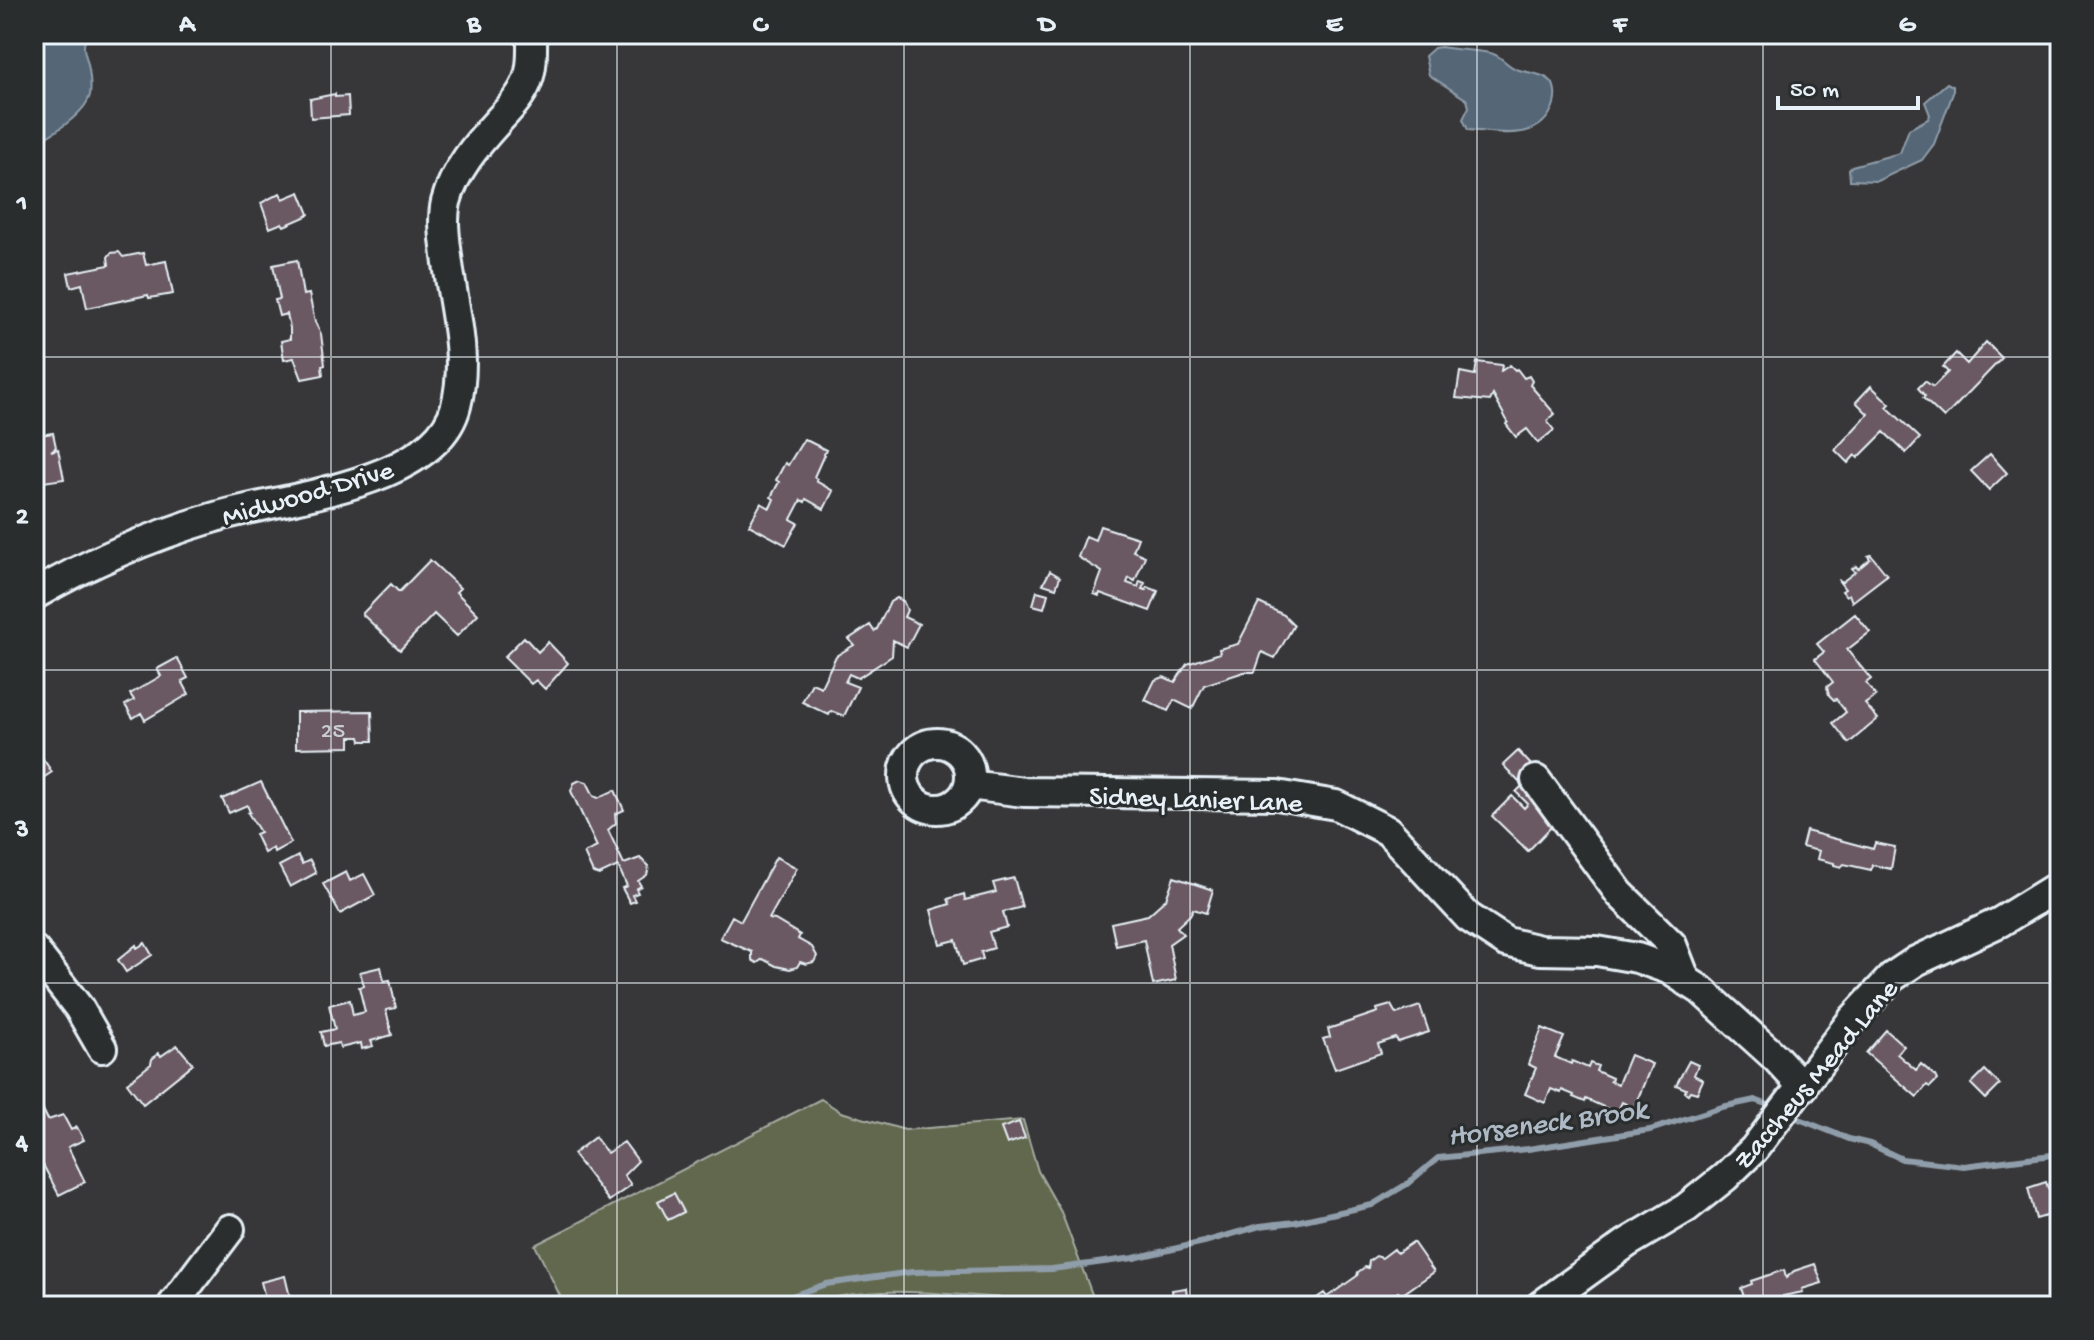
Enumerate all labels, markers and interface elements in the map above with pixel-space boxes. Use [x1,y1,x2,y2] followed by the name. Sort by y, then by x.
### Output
[178,11,196,42] text: A
[466,11,482,42] text: B
[753,11,770,42] text: C
[1037,11,1057,42] text: D
[1326,11,1344,42] text: E
[1612,11,1628,42] text: F
[1899,11,1917,42] text: G
[1778,60,1918,110] scale bar
[1790,77,1839,106] text: 50 m
[16,190,27,221] text: 1
[219,455,398,536] street label: Midwood Drive
[16,503,29,534] text: 2
[321,718,345,747] house number: 25
[1089,781,1304,822] street label: Sidney Lanier Lane
[14,816,29,847] text: 3
[1728,974,1907,1178] street label: Zaccheus Mead Lane
[1446,1094,1652,1157] water label: Horseneck Brook
[15,1129,29,1160] text: 4

